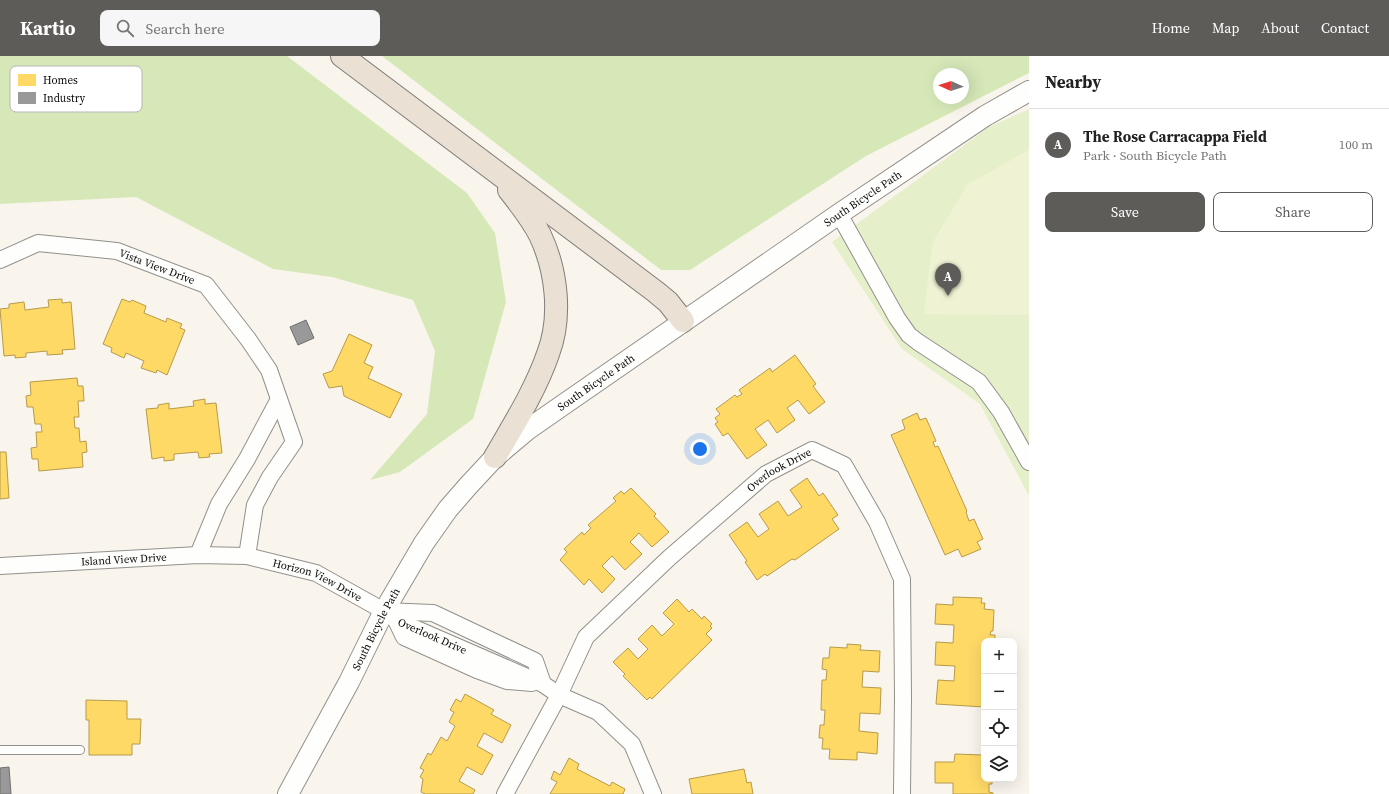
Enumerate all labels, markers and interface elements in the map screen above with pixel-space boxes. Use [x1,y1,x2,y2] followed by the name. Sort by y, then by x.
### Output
[100,10,380,46] search box
[20,15,76,41] text: Kartio
[114,17,136,39] icon: search
[146,18,225,39] text: Search here
[1152,18,1190,38] text: Home
[1212,18,1239,38] text: Map
[1261,18,1299,38] text: About
[1321,18,1369,38] text: Contact
[10,66,142,112] legend
[933,68,969,104] north arrow
[1045,70,1101,94] text: Nearby
[43,73,78,88] text: Homes
[43,91,85,106] text: Industry
[1083,126,1267,147] text: The Rose Carracappa Field
[1054,136,1062,153] text: A
[1339,136,1373,153] text: 100 m
[1083,147,1227,164] text: Park · South Bicycle Path
[821,167,905,230] street label: South Bicycle Path
[1045,192,1205,232] button: Save
[1213,192,1373,232] button: Share
[117,246,197,288] street label: Vista View Drive
[935,263,961,296] pin: A
[555,350,638,415] street label: South Bicycle Path
[690,439,710,459] your location
[744,444,815,495] street label: Overlook Drive
[81,550,167,569] street label: Island View Drive
[271,556,365,605] street label: Horizon View Drive
[349,585,404,673] street label: South Bicycle Path
[395,615,469,658] street label: Overlook Drive
[981,638,1017,782] map controls
[981,638,1017,674] button: +
[981,674,1017,710] button: −
[981,710,1017,746] button: locate
[981,746,1017,782] button: layers

